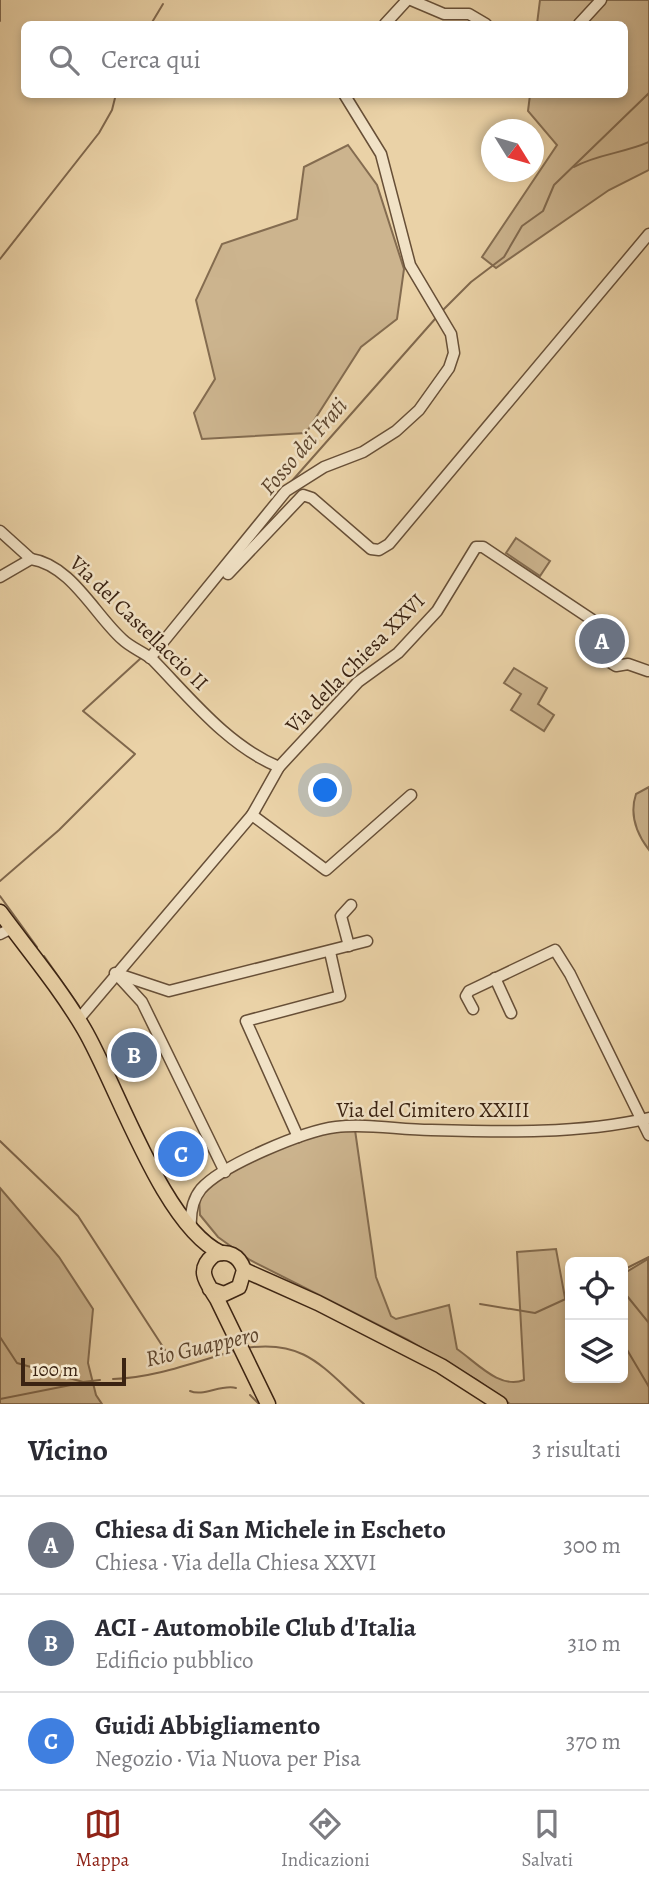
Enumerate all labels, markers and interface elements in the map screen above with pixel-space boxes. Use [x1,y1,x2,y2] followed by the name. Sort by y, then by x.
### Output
[21,21,628,98] search box
[45,41,83,79] icon: search
[101,42,201,77] text: Cerca qui
[481,119,544,182] north arrow
[253,391,354,501] water label: Fosso dei Frati
[63,549,214,697] street label: Via del Castellaccio II
[278,587,431,740] street label: Via della Chiesa XXVI
[579,615,625,667] pin: A
[308,773,342,807] your location
[111,1029,157,1081] pin: B
[336,1096,529,1124] street label: Via del Cimitero XXIII
[158,1128,204,1180] pin: C
[565,1257,628,1383] map controls
[565,1257,628,1320] button: locate
[142,1318,262,1375] water label: Rio Guappero
[565,1320,628,1383] button: layers
[21,1355,126,1387] scale bar
[32,1357,78,1383] text: 100 m
[28,1430,108,1470] text: Vicino
[532,1434,621,1465] text: 3 risultati
[95,1512,446,1547] text: Chiesa di San Michele in Escheto
[44,1530,58,1561] text: A
[563,1530,621,1561] text: 300 m
[95,1547,377,1578] text: Chiesa · Via della Chiesa XXVI
[95,1610,416,1645] text: ACI - Automobile Club d'Italia
[44,1628,58,1659] text: B
[568,1628,621,1659] text: 310 m
[95,1645,254,1676] text: Edificio pubblico
[95,1708,321,1743] text: Guidi Abbigliamento
[44,1726,58,1757] text: C
[566,1726,621,1757] text: 370 m
[95,1743,361,1774] text: Negozio · Via Nuova per Pisa
[76,1805,129,1873] tab: Mappa
[281,1805,370,1873] tab: Indicazioni
[521,1805,573,1873] tab: Salvati

